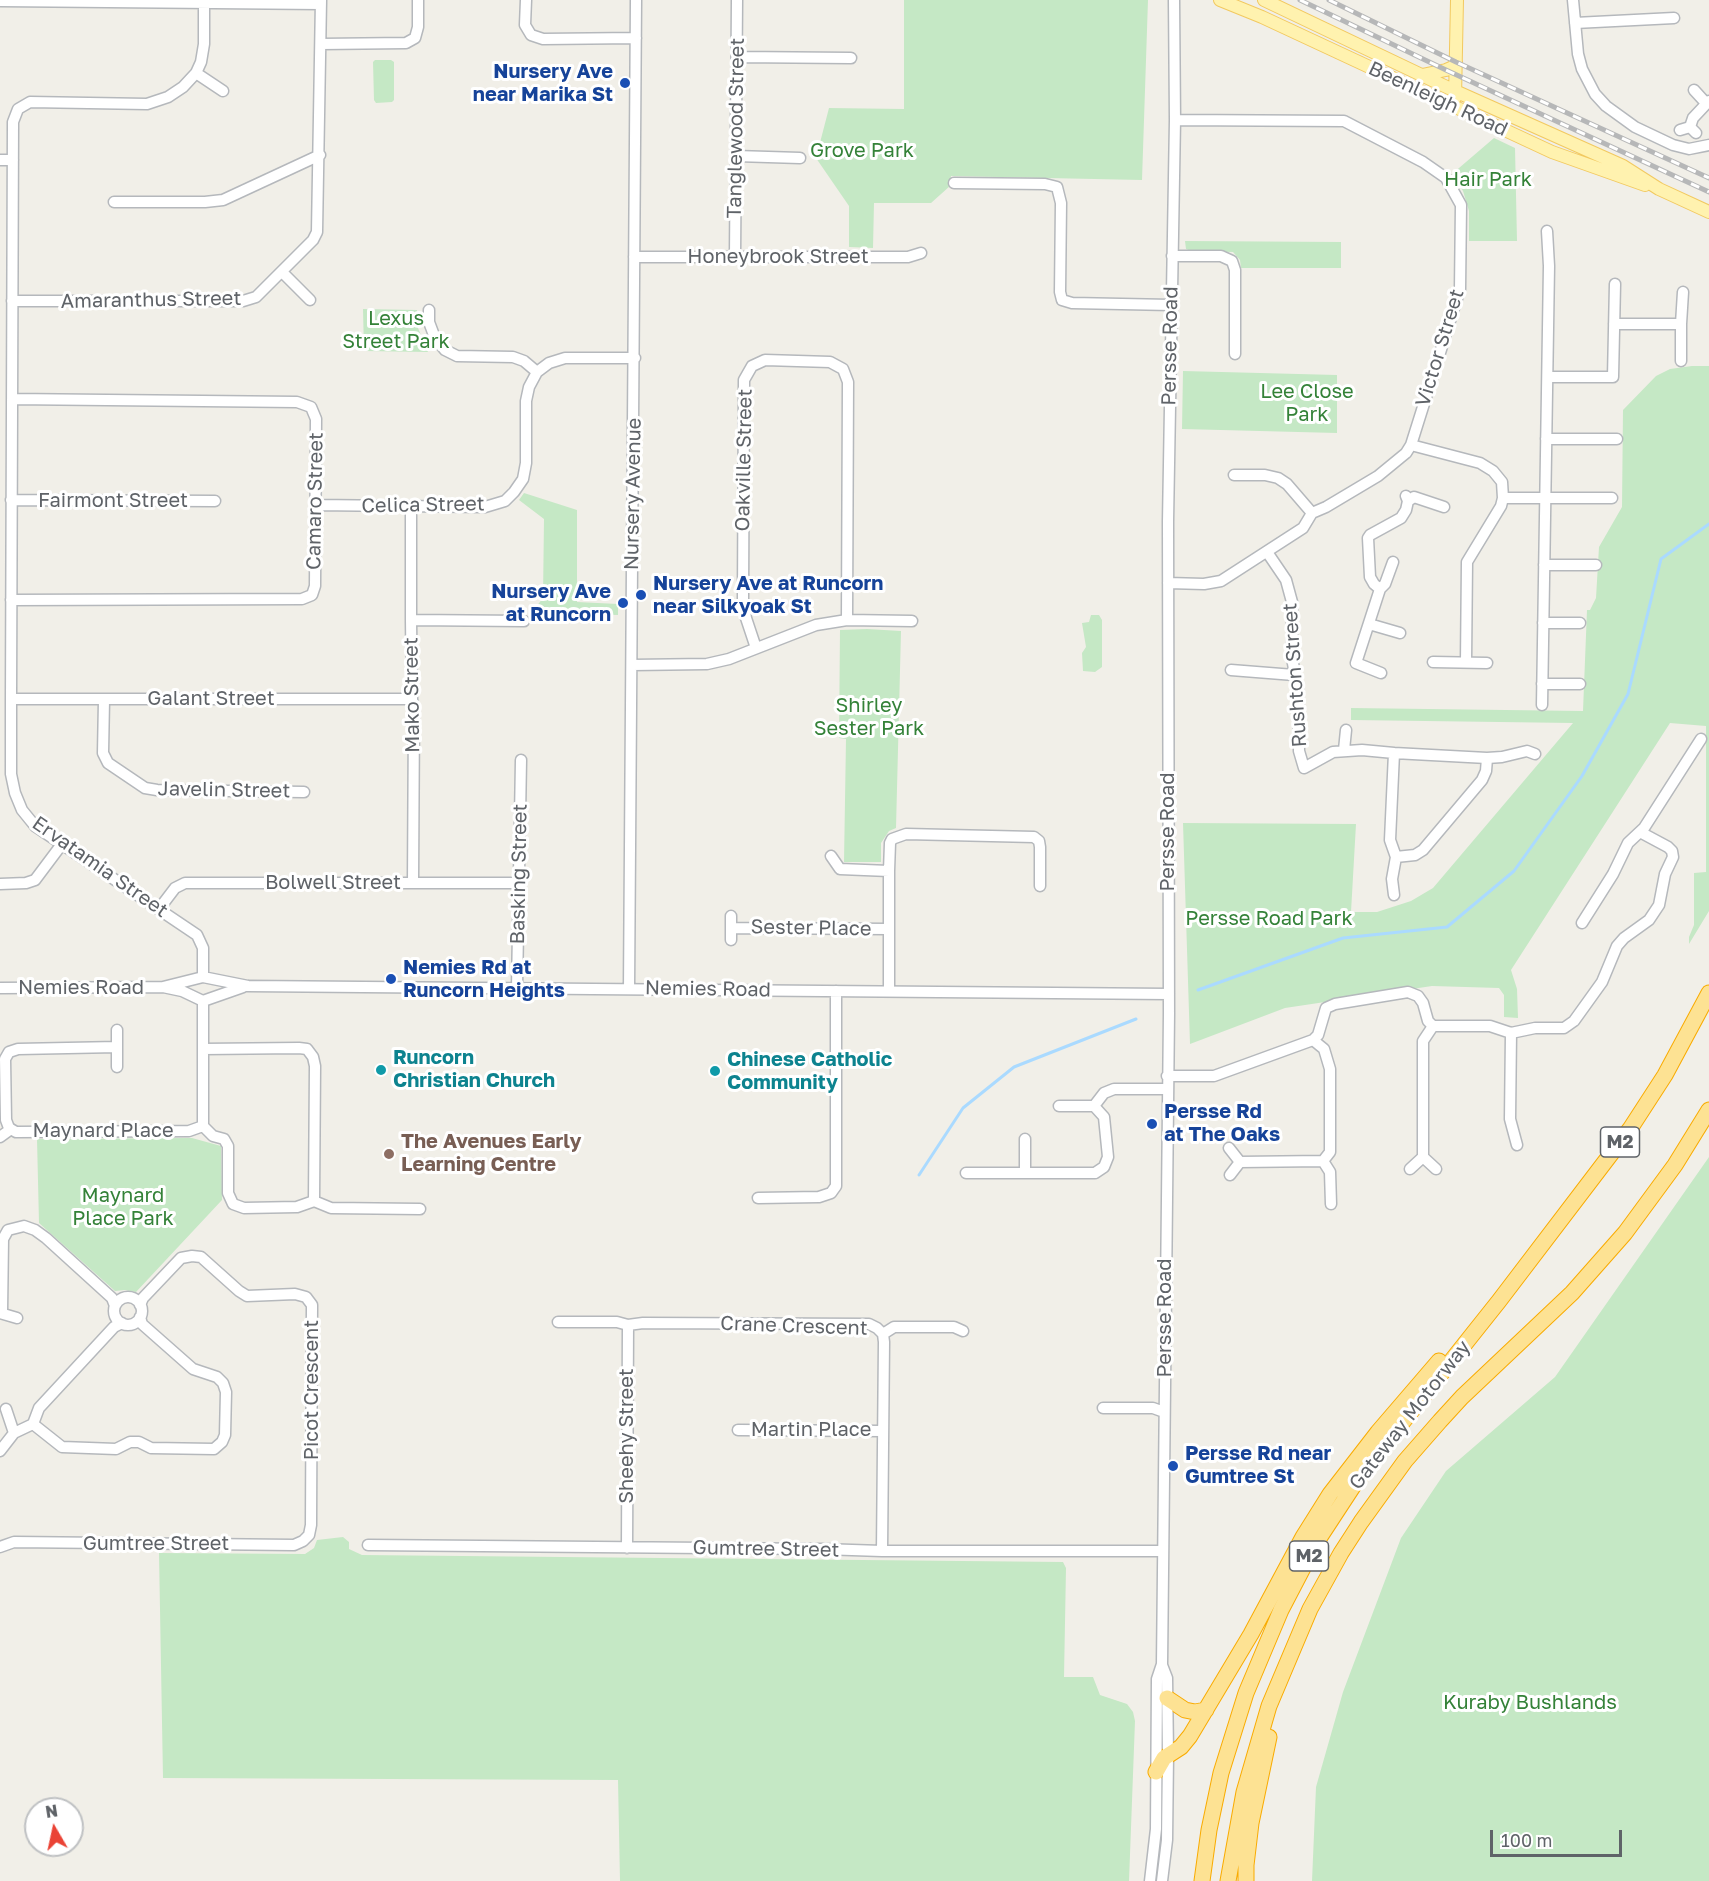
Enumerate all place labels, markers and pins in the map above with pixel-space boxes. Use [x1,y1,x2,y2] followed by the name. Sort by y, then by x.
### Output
[473,60,613,107] place label: Nursery Ave near Marika St
[618,76,632,90] marker: Nursery Ave near Marika St
[653,572,883,619] place label: Nursery Ave at Runcorn near Silkyoak St
[491,580,611,627] place label: Nursery Ave at Runcorn
[634,588,648,602] marker: Nursery Ave at Runcorn near Silkyoak St
[616,596,630,610] marker: Nursery Ave at Runcorn
[403,956,565,1003] place label: Nemies Rd at Runcorn Heights
[384,972,398,986] marker: Nemies Rd at Runcorn Heights
[393,1046,555,1093] place label: Runcorn Christian Church
[727,1048,892,1095] place label: Chinese Catholic Community
[374,1063,388,1077] marker: Runcorn Christian Church
[708,1064,722,1078] marker: Chinese Catholic Community
[1164,1100,1280,1147] place label: Persse Rd at The Oaks
[1145,1117,1159,1131] marker: Persse Rd at The Oaks
[401,1130,582,1177] place label: The Avenues Early Learning Centre
[382,1147,396,1161] marker: The Avenues Early Learning Centre
[1185,1442,1331,1489] place label: Persse Rd near Gumtree St
[1166,1459,1180,1473] marker: Persse Rd near Gumtree St

